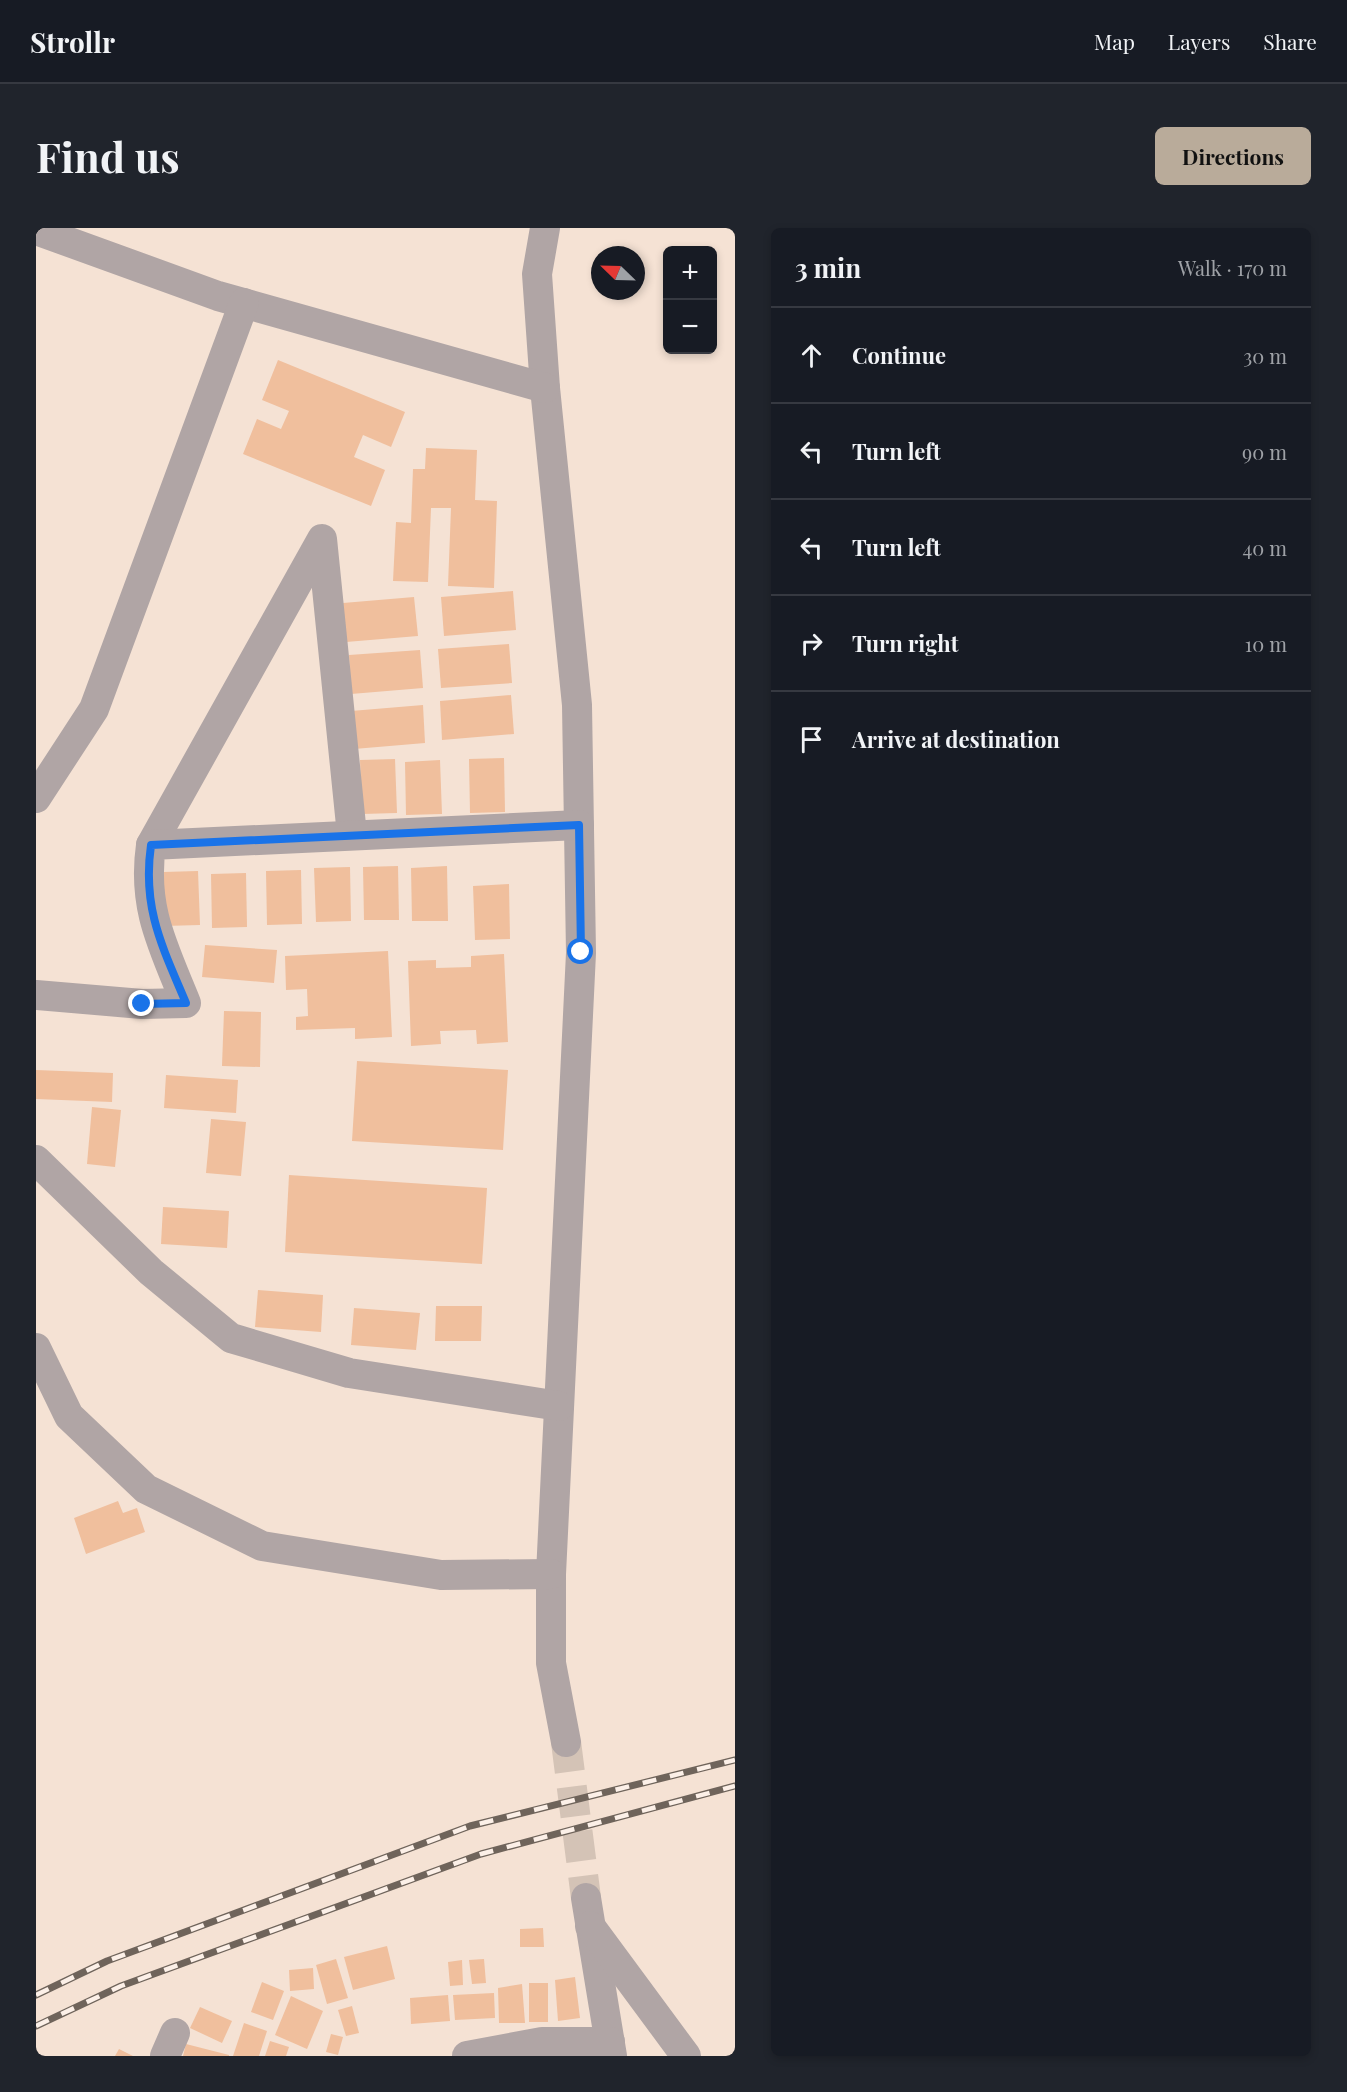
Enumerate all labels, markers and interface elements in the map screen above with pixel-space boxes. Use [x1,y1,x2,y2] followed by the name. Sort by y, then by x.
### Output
[30,23,115,60] text: Strollr
[1094,27,1135,55] text: Map
[1168,27,1230,55] text: Layers
[1263,27,1317,55] text: Share
[1155,127,1311,185] button: Directions
[36,128,180,184] text: Find us
[591,246,645,300] north arrow
[663,246,717,354] map controls
[663,246,717,300] button: +
[795,250,861,285] text: 3 min
[1178,254,1287,281] text: Walk · 170 m
[663,300,717,354] button: −
[795,339,828,372] icon: ahead
[852,340,946,370] text: Continue
[1243,342,1287,369] text: 30 m
[795,435,828,468] icon: left
[852,436,941,466] text: Turn left
[1242,438,1287,465] text: 90 m
[795,531,828,564] icon: left
[852,532,941,562] text: Turn left
[1242,534,1287,561] text: 40 m
[795,627,828,660] icon: right
[852,628,958,658] text: Turn right
[1245,630,1287,657] text: 10 m
[795,723,828,756] icon: arrive
[852,724,1060,754] text: Arrive at destination
[567,938,593,964] route start
[128,990,154,1016] route end

